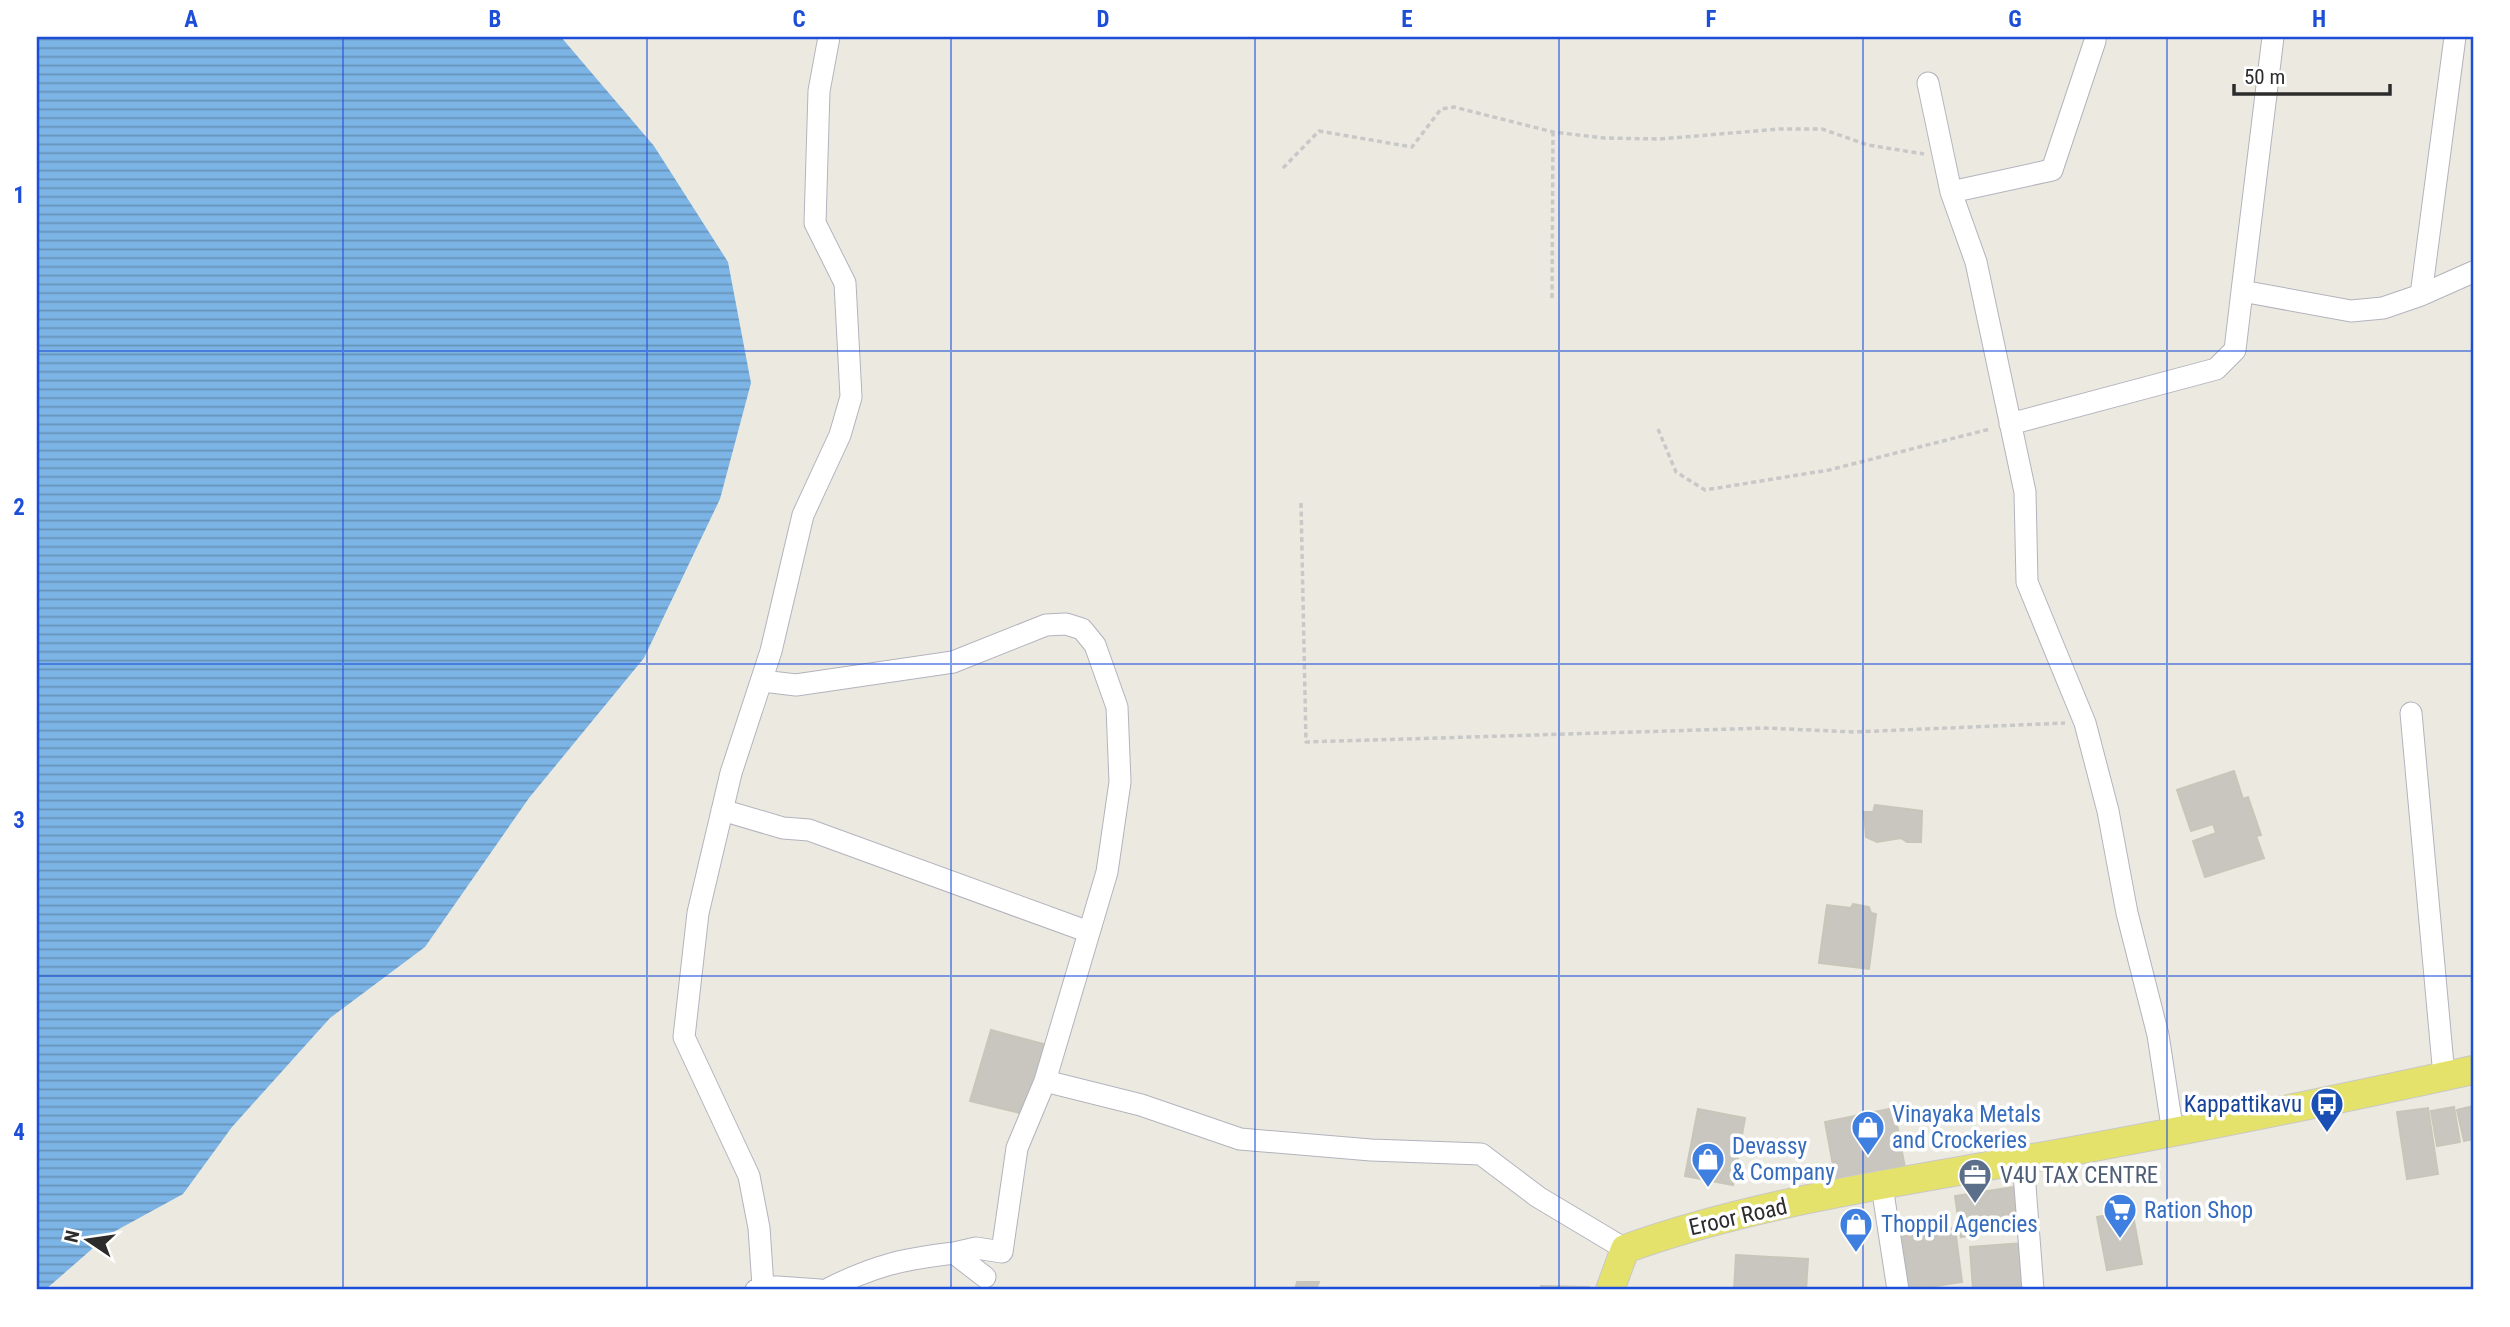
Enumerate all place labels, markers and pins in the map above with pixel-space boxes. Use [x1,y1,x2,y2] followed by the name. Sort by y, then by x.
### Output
[2308,1085,2346,1134] bus stop icon: Kappattikavu
[2184,1091,2302,1118] place label: Kappattikavu
[1892,1101,2041,1154] place label: Vinayaka Metals and Crockeries
[1849,1108,1887,1157] shop icon: Vinayaka Metals and Crockeries
[1732,1133,1835,1186] place label: Devassy & Company
[1689,1140,1727,1189] shop icon: Devassy & Company
[1956,1156,1994,1205] office icon: V4U TAX CENTRE
[2000,1162,2158,1189] place label: V4U TAX CENTRE
[2101,1191,2139,1240] supermarket icon: Ration Shop
[2144,1197,2253,1224] place label: Ration Shop
[1837,1205,1875,1254] shop icon: Thoppil Agencies
[1881,1211,2038,1238] place label: Thoppil Agencies

